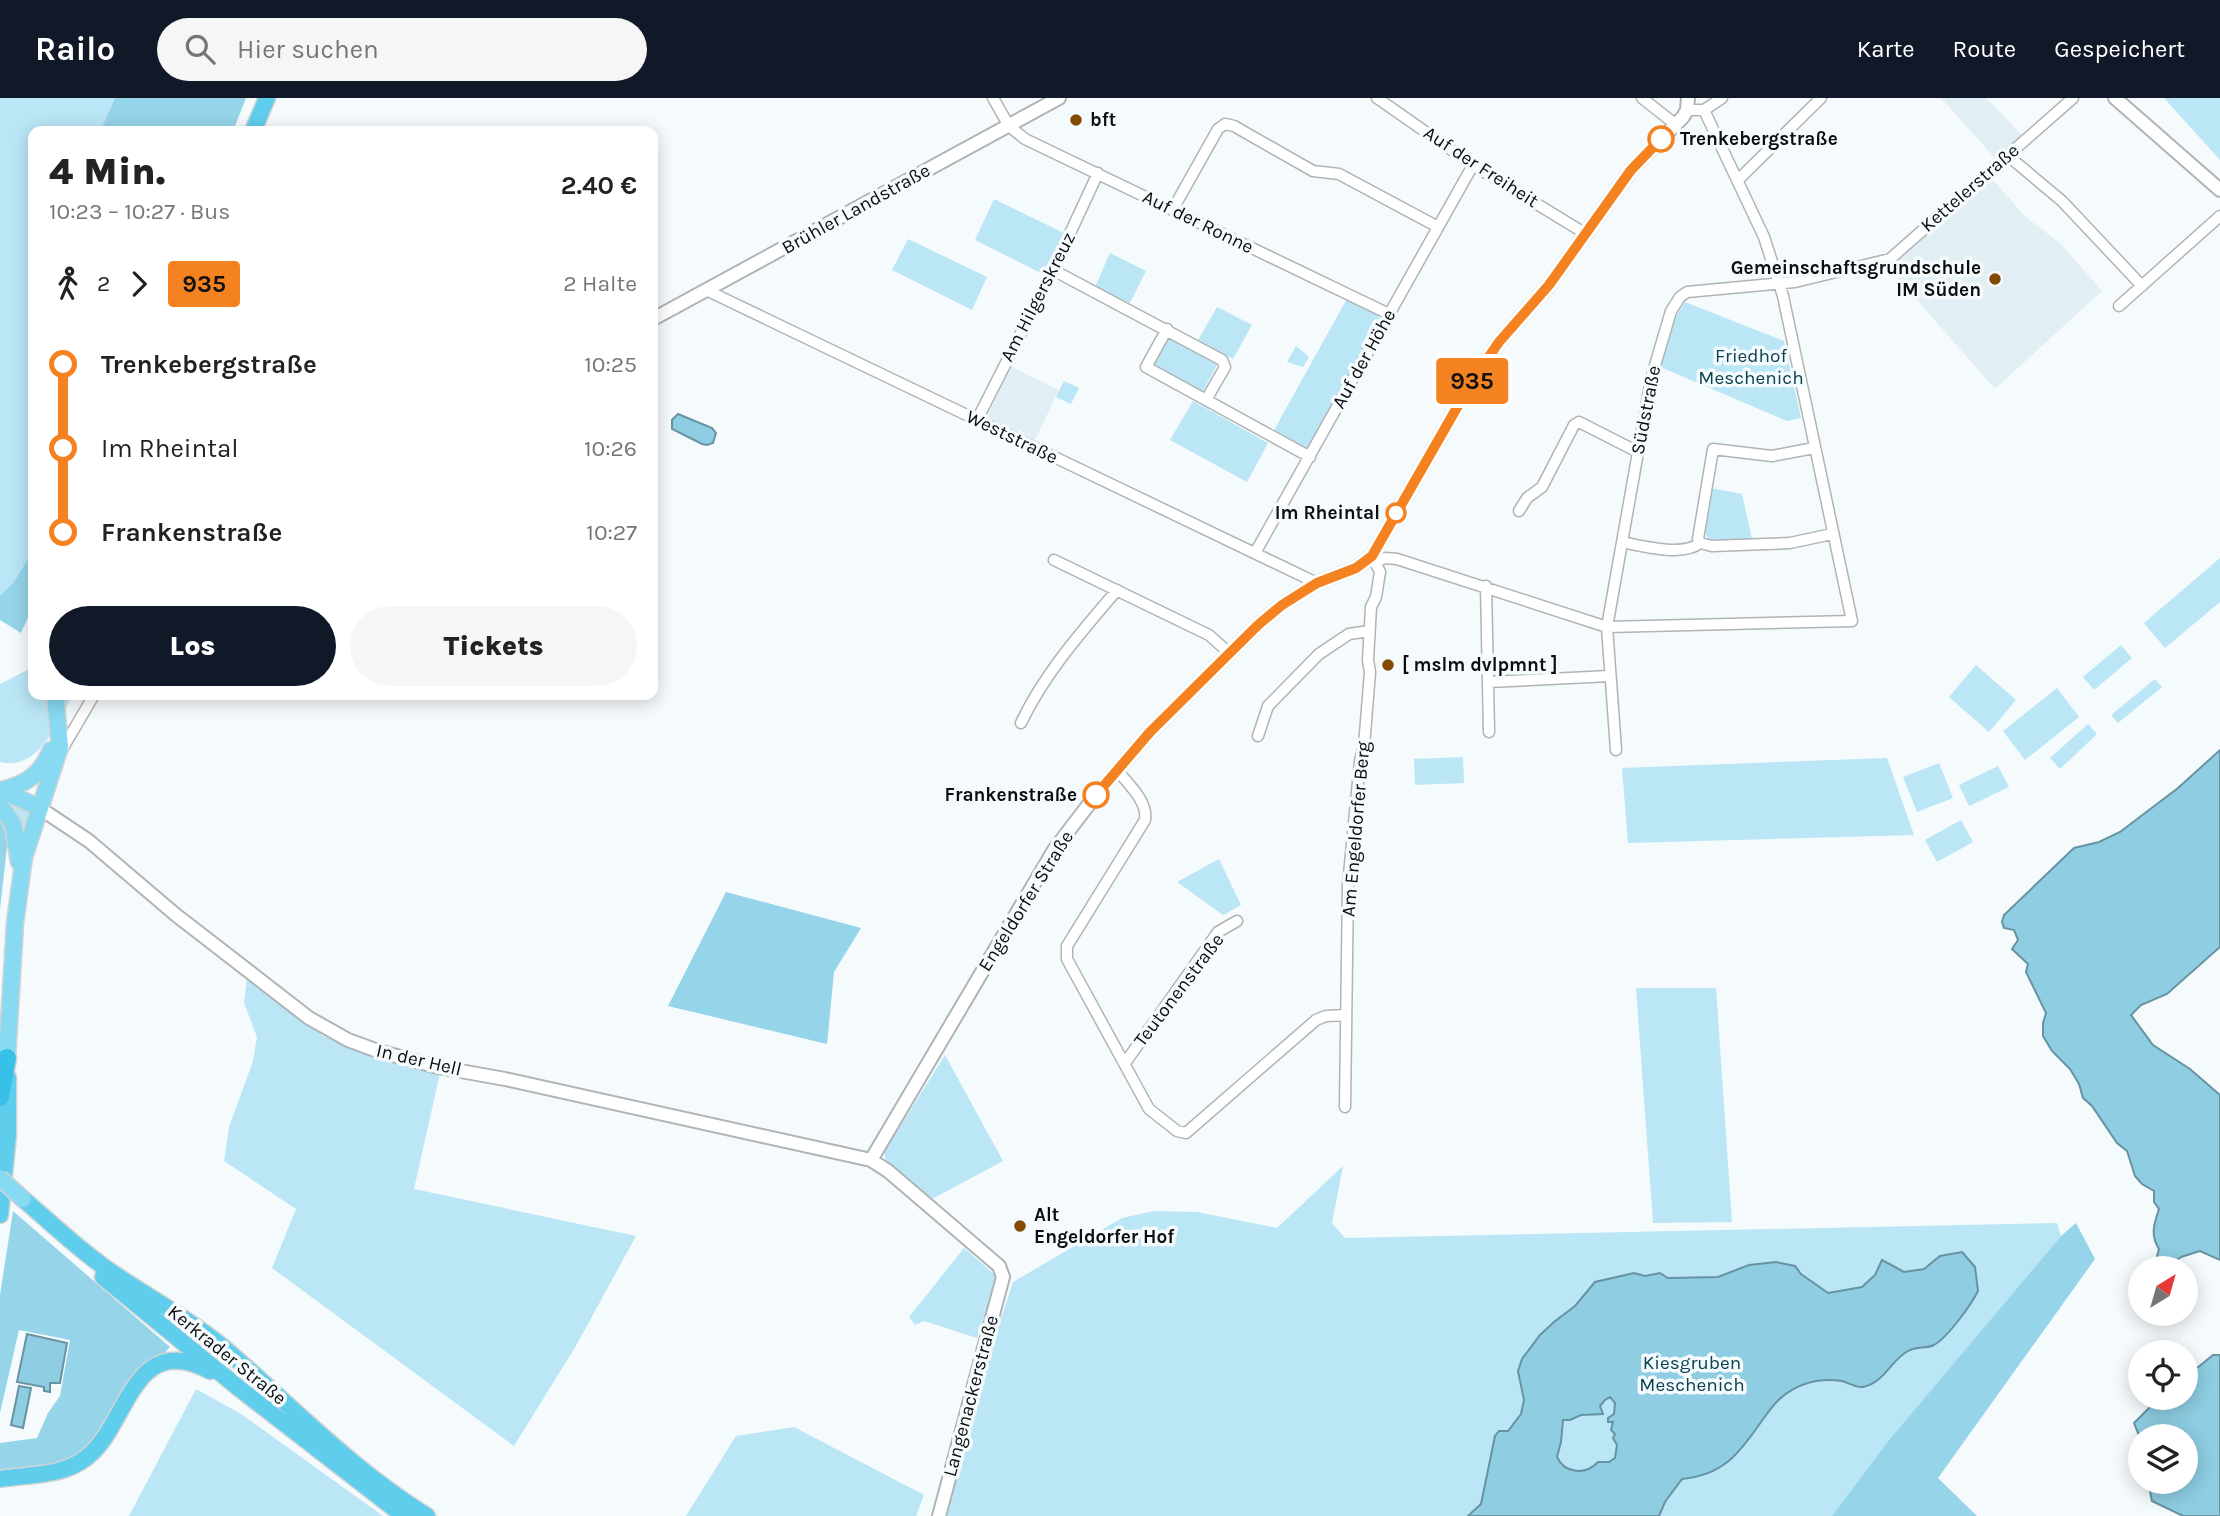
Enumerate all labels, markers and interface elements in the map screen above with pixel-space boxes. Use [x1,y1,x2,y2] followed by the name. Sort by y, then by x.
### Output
[157,18,647,81] search box
[35,30,115,68] text: Railo
[181,30,219,68] icon: search
[237,34,379,65] text: Hier suchen
[1857,35,1915,63] text: Karte
[1953,35,2016,63] text: Route
[2054,35,2185,63] text: Gespeichert
[1090,109,1116,131] place label: bft
[1068,112,1084,128] marker: bft
[1420,122,1542,212] street label: Auf der Freiheit
[1648,126,1674,152] marker: Trenkebergstraße
[1680,128,1838,150] place label: Trenkebergstraße
[1916,139,2024,237] street label: Kettelerstraße
[49,149,165,194] text: 4 Min.
[778,159,934,259] street label: Brühler Landstraße
[561,170,637,201] text: 2.40 €
[1139,186,1257,258] street label: Auf der Ronne
[49,198,230,225] text: 10:23 – 10:27 · Bus
[996,229,1080,365] street label: Am Hilgerskreuz
[1731,257,1981,301] place label: Gemeinschaftsgrundschule IM Süden
[49,265,87,303] icon: walk
[120,265,158,303] icon: forward
[97,270,110,297] text: 2
[182,270,226,298] text: 935
[563,270,637,297] text: 2 Halte
[1987,271,2003,287] marker: Gemeinschaftsgrundschule IM Süden
[1328,305,1400,413] street label: Auf der Höhe
[1698,345,1804,389] park label: Friedhof Meschenich
[101,349,317,380] text: Trenkebergstraße
[584,351,637,378] text: 10:25
[1432,358,1512,404] line badge: 935
[1627,364,1665,456] street label: Südstraße
[1450,367,1494,395] text: 935
[963,405,1061,469] street label: Weststraße
[101,433,239,464] text: Im Rheintal
[584,435,637,462] text: 10:26
[1275,502,1380,524] place label: Im Rheintal
[1386,503,1406,523] marker: Im Rheintal
[101,517,282,548] text: Frankenstraße
[586,519,637,546] text: 10:27
[49,606,336,686] button: Los
[350,606,637,686] button: Tickets
[1402,654,1558,676] place label: [ mslm dvlpmnt ]
[1380,657,1396,673] marker: [ mslm dvlpmnt ]
[1337,740,1375,918] street label: Am Engeldorfer Berg
[1083,782,1109,808] marker: Frankenstraße
[945,784,1077,806] place label: Frankenstraße
[974,827,1078,975] street label: Engeldorfer Straße
[1129,929,1229,1051] street label: Teutonenstraße
[374,1040,464,1080] street label: In der Hell
[1034,1204,1175,1248] place label: Alt Engeldorfer Hof
[1012,1218,1028,1234] marker: Alt Engeldorfer Hof
[2128,1256,2198,1326] north arrow
[2128,1256,2198,1494] map controls
[163,1301,291,1409] street label: Kerkrader Straße
[939,1313,1003,1479] street label: Langenackerstraße
[2128,1340,2198,1410] button: locate
[1639,1352,1745,1396] park label: Kiesgruben Meschenich
[2128,1424,2198,1494] button: layers

